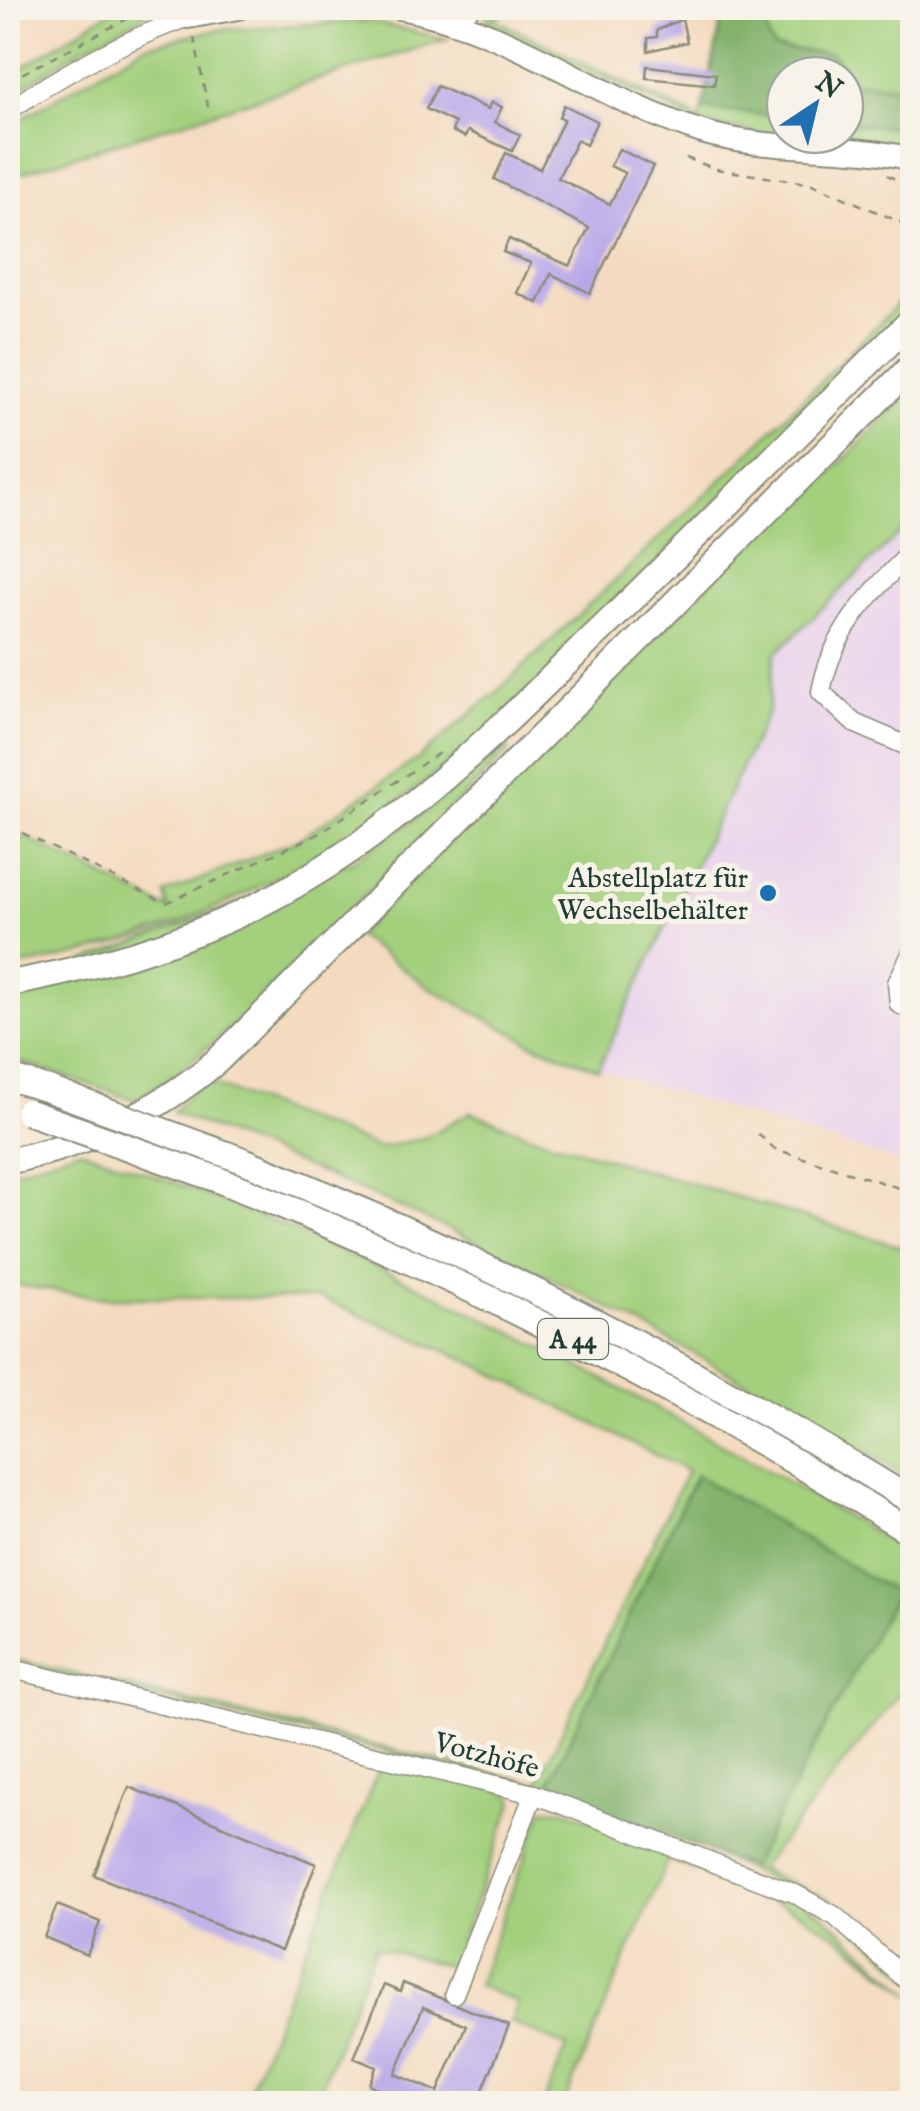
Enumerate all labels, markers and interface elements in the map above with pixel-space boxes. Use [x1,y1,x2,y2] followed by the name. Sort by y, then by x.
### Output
[765,55,865,155] north arrow
[807,65,848,108] text: N
[557,862,748,929] place label: Abstellplatz für Wechselbehälter
[757,882,779,904] marker: Abstellplatz für Wechselbehälter
[538,1319,608,1359] road number: A 44
[429,1725,543,1787] street label: Votzhöfe

